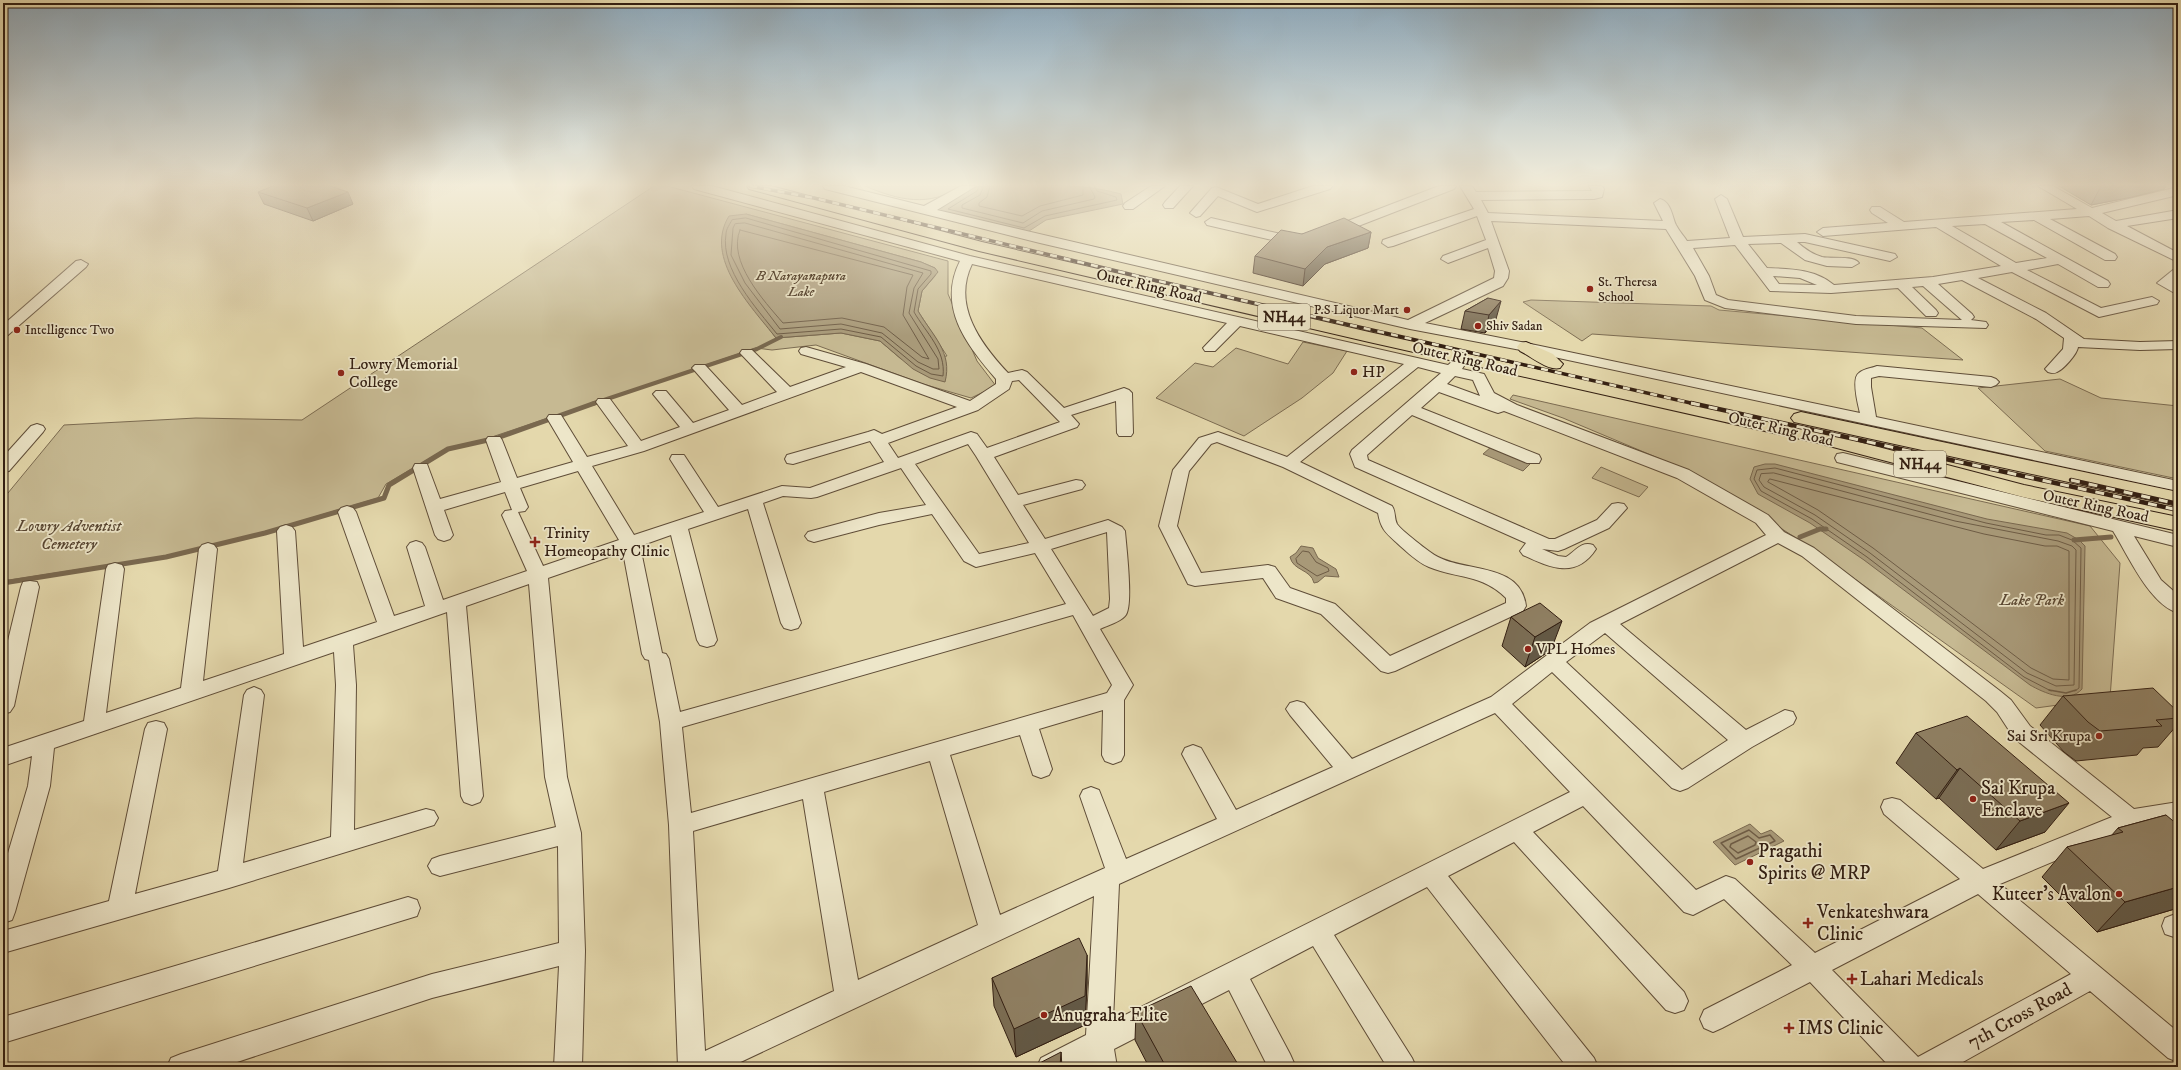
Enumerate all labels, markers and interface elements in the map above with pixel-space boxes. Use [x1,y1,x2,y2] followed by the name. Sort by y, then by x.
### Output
[1094,264,1204,308] street label: Outer Ring Road
[755,267,846,301] water label: B Narayanapura Lake
[1598,274,1657,305] place label: St. Theresa School
[1585,284,1595,294] marker: St. Theresa School
[1314,302,1399,318] place label: P.S Liquor Mart
[1258,304,1310,330] road number: NH44
[1402,305,1412,315] marker: P.S Liquor Mart
[1486,318,1543,334] place label: Shiv Sadan
[1473,321,1483,331] marker: Shiv Sadan
[25,322,114,338] place label: Intelligence Two
[12,325,22,335] marker: Intelligence Two
[1410,337,1520,381] street label: Outer Ring Road
[349,354,458,392] place label: Lowry Memorial College
[1362,362,1385,382] place label: HP
[1349,367,1359,377] marker: HP
[336,368,346,378] marker: Lowry Memorial College
[1726,407,1836,451] street label: Outer Ring Road
[1894,451,1946,477] road number: NH44
[2041,485,2151,527] street label: Outer Ring Road
[16,516,122,554] park label: Lowry Adventist Cemetery
[544,523,670,561] place label: Trinity Homeopathy Clinic
[529,536,541,548] marker: Trinity Homeopathy Clinic
[1999,590,2065,610] park label: Lake Park
[1535,639,1615,659] place label: VPL Homes
[1523,644,1533,654] marker: VPL Homes
[2007,726,2091,746] place label: Sai Sri Krupa
[2094,731,2104,741] marker: Sai Sri Krupa
[1981,777,2055,822] place label: Sai Krupa Enclave
[1968,794,1978,804] marker: Sai Krupa Enclave
[1758,840,1870,885] place label: Pragathi Spirits @ MRP
[1745,857,1755,867] marker: Pragathi Spirits @ MRP
[1992,883,2111,906] place label: Kuteer's Avalon
[2114,889,2124,899] marker: Kuteer's Avalon
[1816,901,1929,946] place label: Venkateshwara Clinic
[1802,917,1814,929] marker: Venkateshwara Clinic
[1860,968,1984,991] place label: Lahari Medicals
[1847,974,1857,984] marker: Lahari Medicals
[1964,978,2076,1054] street label: 7th Cross Road
[1052,1004,1168,1027] place label: Anugraha Elite
[1039,1010,1049,1020] marker: Anugraha Elite
[1798,1017,1883,1040] place label: IMS Clinic
[1783,1022,1795,1034] marker: IMS Clinic

